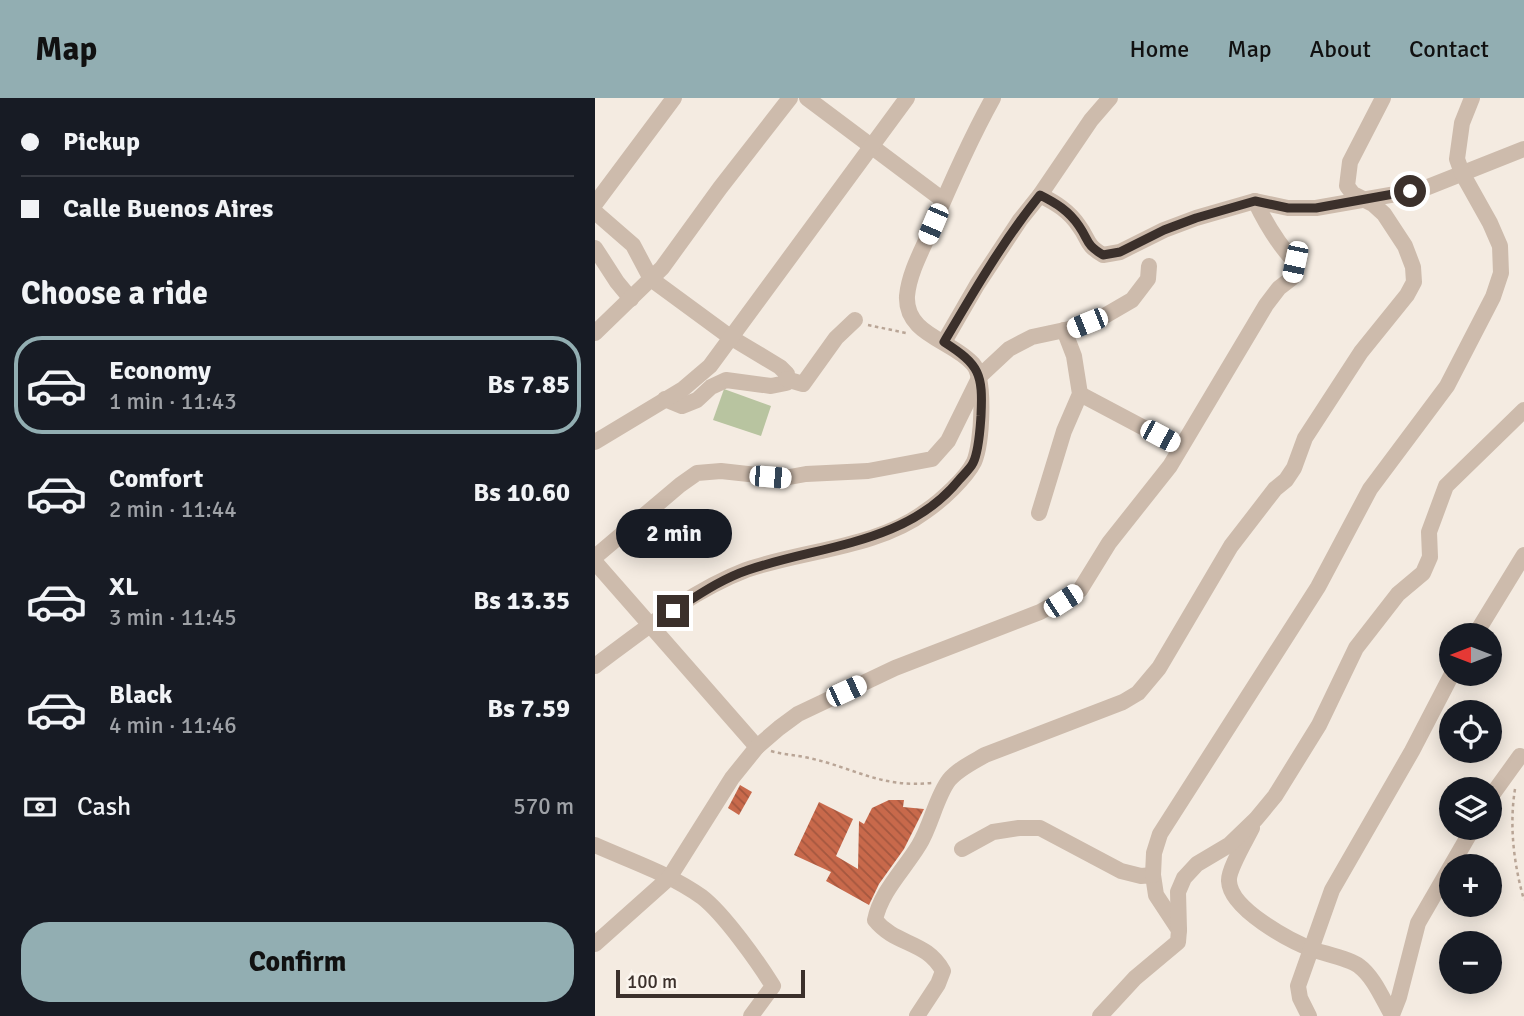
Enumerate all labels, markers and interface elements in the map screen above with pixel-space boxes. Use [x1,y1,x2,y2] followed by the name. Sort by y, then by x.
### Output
[35,29,97,70] text: Map
[1129,34,1189,64] text: Home
[1227,34,1272,64] text: Map
[1310,34,1371,64] text: About
[1409,34,1489,64] text: Contact
[63,126,140,158] text: Pickup
[1394,175,1426,207] route start
[63,193,273,225] text: Calle Buenos Aires
[916,201,951,247] car
[1281,239,1310,285] car
[21,274,208,313] text: Choose a ride
[1064,305,1111,341] car
[25,354,88,417] icon: car
[109,355,211,387] text: Economy
[487,369,570,401] text: Bs 7.85
[109,387,237,416] text: 1 min · 11:43
[1137,417,1184,455] car
[25,462,88,525] icon: car
[109,463,203,495] text: Comfort
[749,465,792,489] car
[473,477,570,509] text: Bs 10.60
[109,495,237,524] text: 2 min · 11:44
[615,510,731,559] callout: 2 min
[646,519,702,548] text: 2 min
[25,570,88,633] icon: car
[109,571,139,603] text: XL
[1040,581,1087,621] car
[473,585,570,617] text: Bs 13.35
[657,595,689,627] route end
[109,603,237,632] text: 3 min · 11:45
[1439,623,1501,686] north arrow
[1439,623,1502,994] map controls
[823,673,870,709] car
[25,678,88,741] icon: car
[109,679,172,711] text: Black
[487,693,570,725] text: Bs 7.59
[1439,700,1502,763] button: locate
[109,711,237,740] text: 4 min · 11:46
[1439,777,1502,840] button: layers
[21,788,59,826] icon: cash
[77,791,131,823] text: Cash
[513,792,574,821] text: 570 m
[1439,854,1502,917] button: +
[21,922,574,1002] button: Confirm
[1439,931,1502,994] button: −
[616,967,805,999] scale bar
[627,970,677,994] text: 100 m

